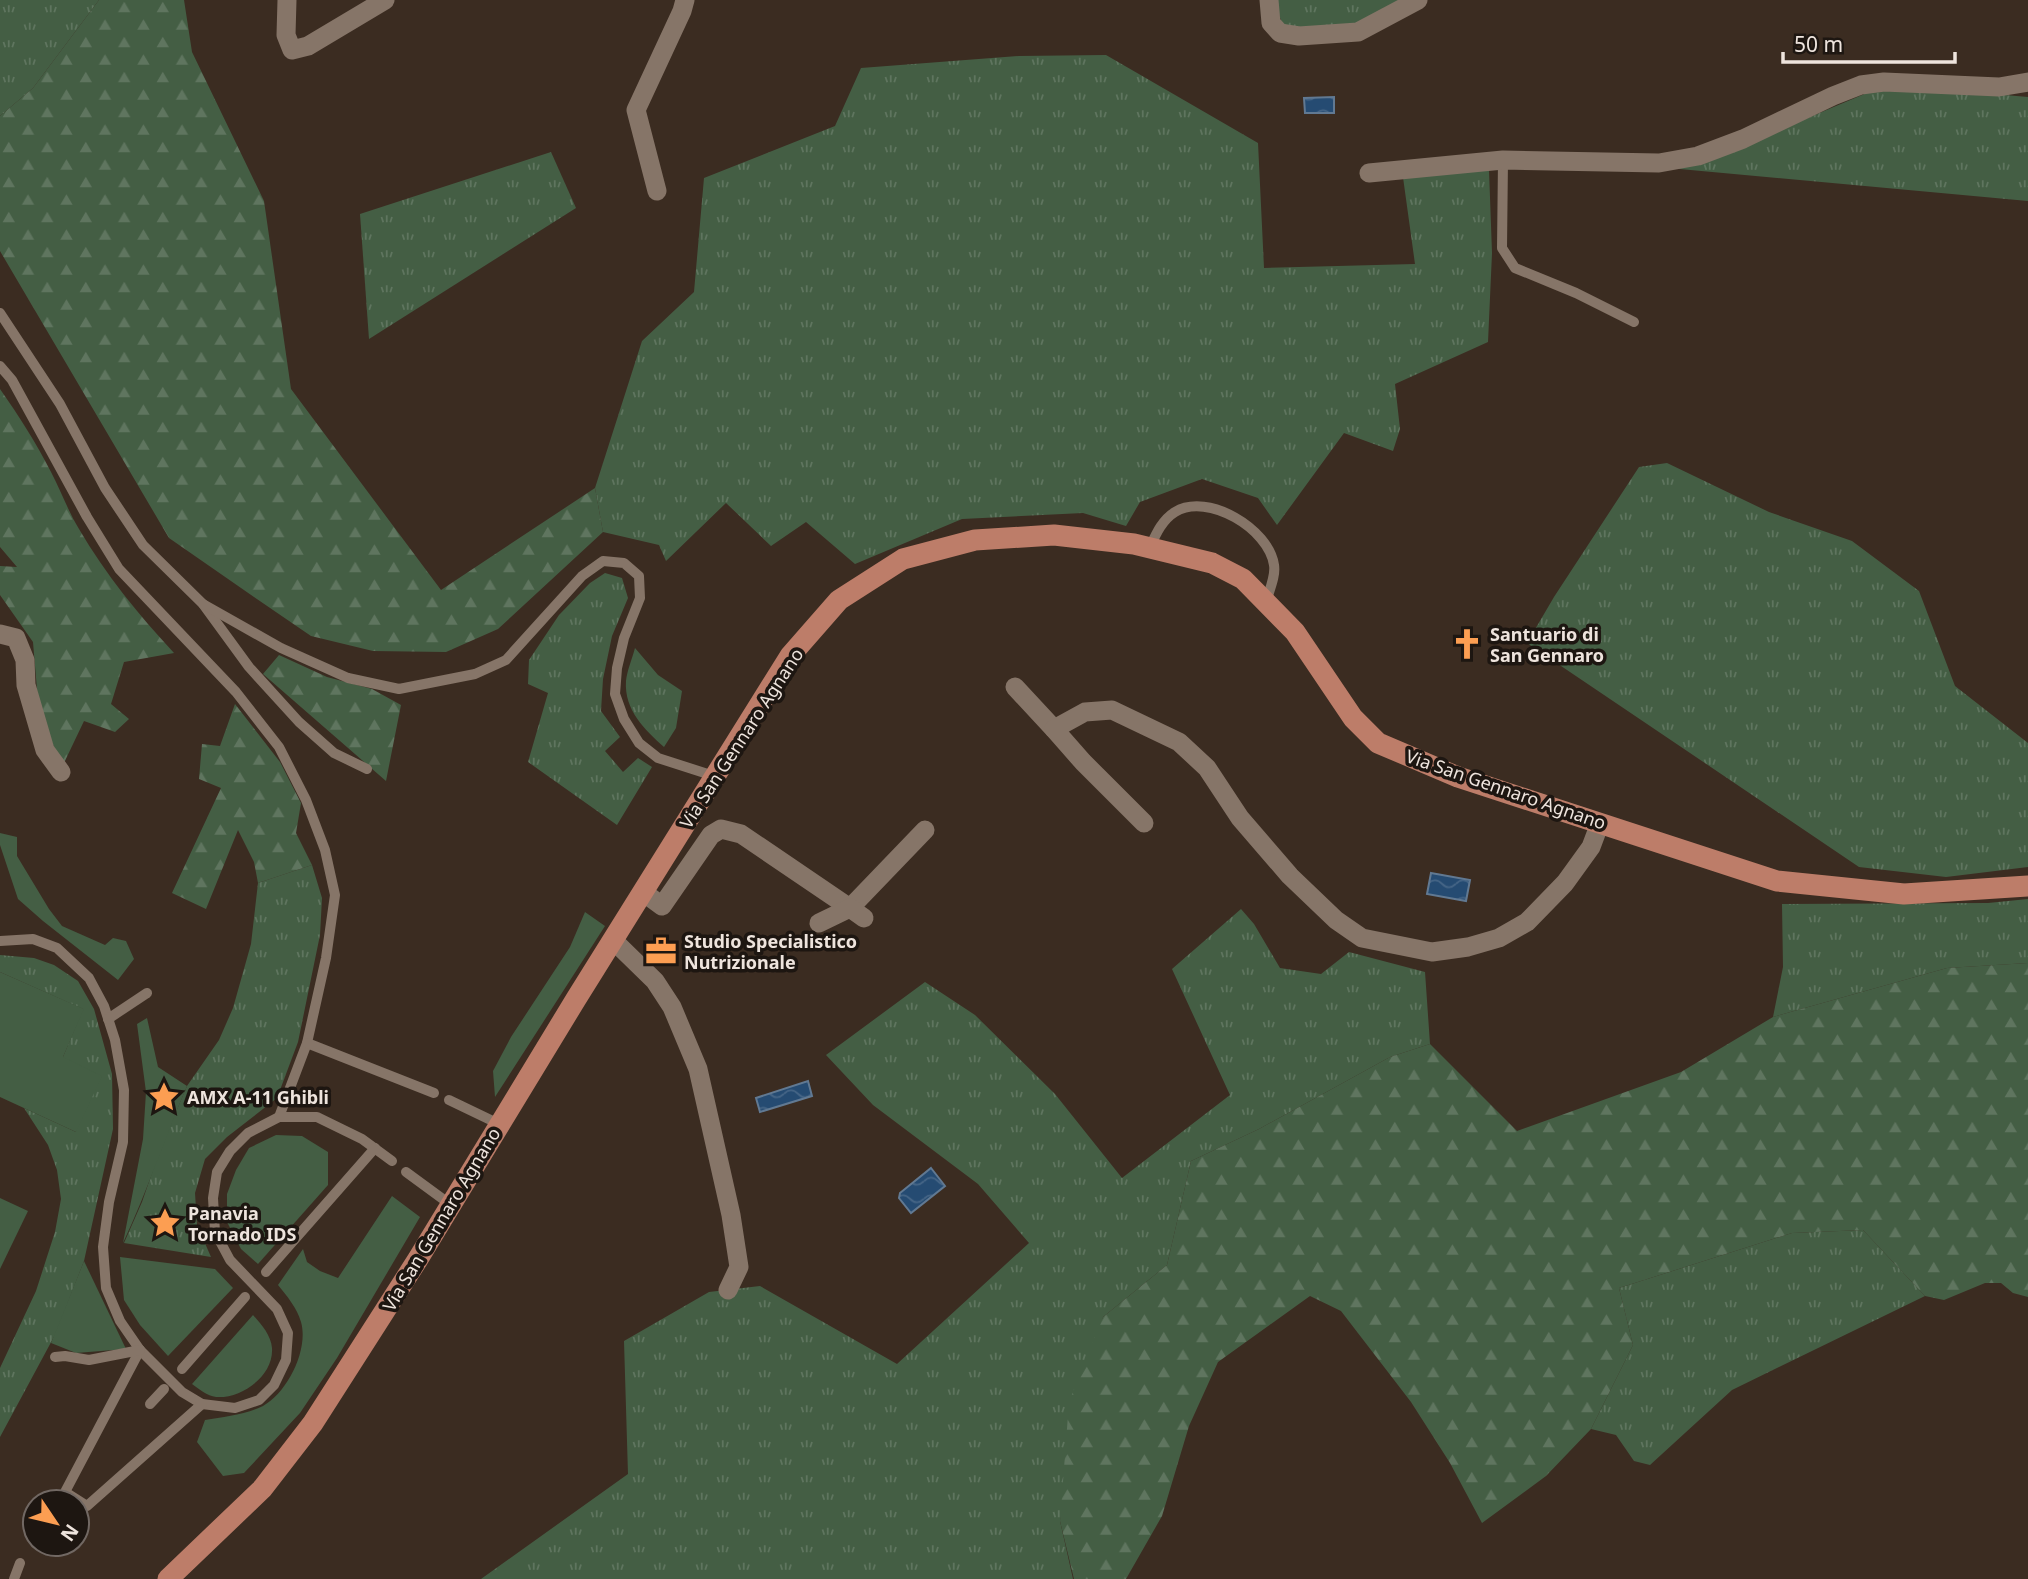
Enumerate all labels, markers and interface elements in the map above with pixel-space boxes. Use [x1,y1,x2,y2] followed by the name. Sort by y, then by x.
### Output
[1783,21,1954,65] scale bar
[1794,30,1843,58] text: 50 m
[1490,622,1604,667] place label: Santuario di San Gennaro
[1450,627,1484,661] church icon: Santuario di San Gennaro
[674,643,808,833] street label: Via San Gennaro Agnano
[1403,743,1609,835] street label: Via San Gennaro Agnano
[684,929,857,974] place label: Studio Specialistico Nutrizionale
[644,934,678,968] office icon: Studio Specialistico Nutrizionale
[147,1080,181,1114] place icon: AMX A-11 Ghibli
[187,1085,329,1109] place label: AMX A-11 Ghibli
[377,1123,505,1315] street label: Via San Gennaro Agnano
[188,1201,296,1246] place label: Panavia Tornado IDS
[148,1206,182,1240] place icon: Panavia Tornado IDS
[21,1488,91,1558] north arrow
[55,1519,85,1547] text: N

